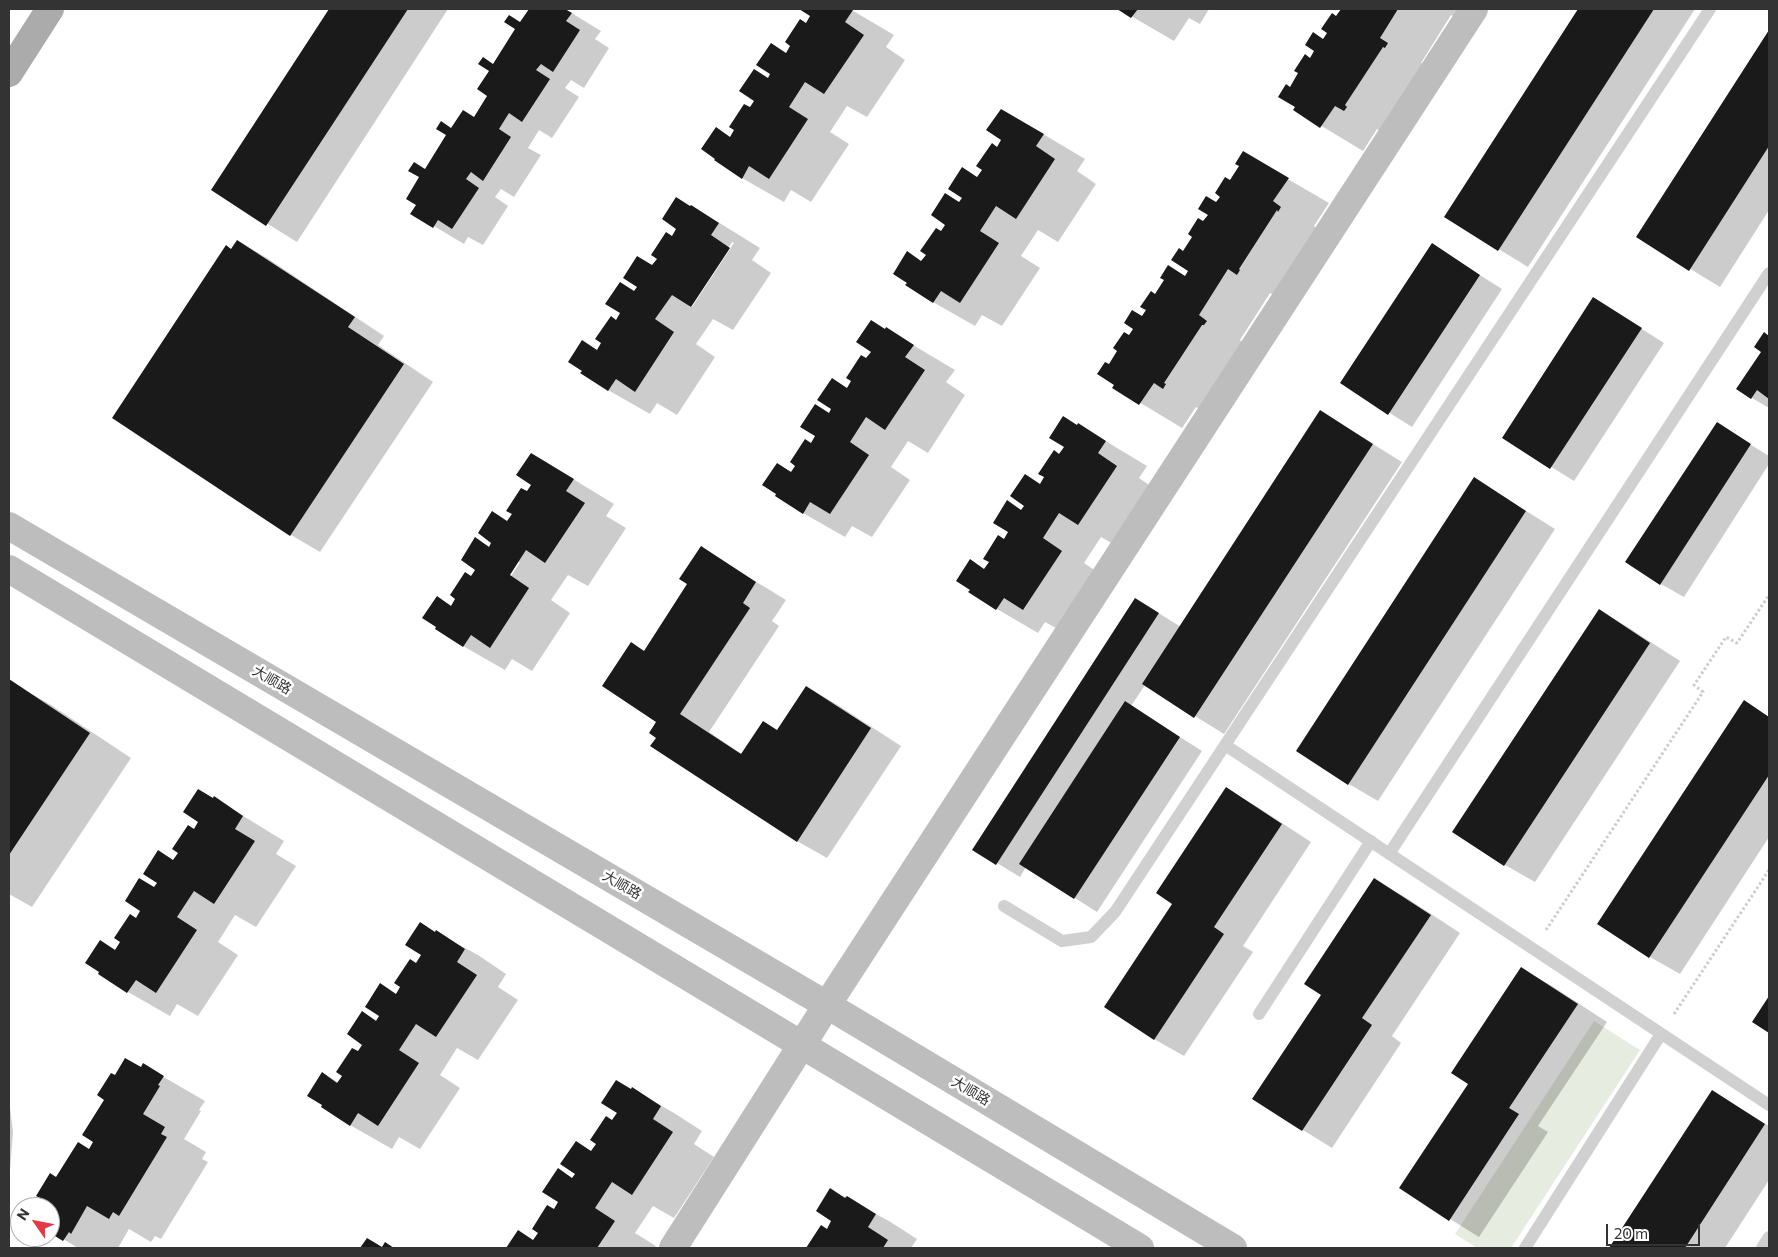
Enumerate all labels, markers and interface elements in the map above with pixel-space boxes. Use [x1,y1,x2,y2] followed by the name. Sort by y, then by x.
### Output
[250,662,294,698] street label: 大顺路
[600,867,644,903] street label: 大顺路
[949,1073,993,1109] street label: 大顺路
[10,1197,60,1247] north arrow
[13,1205,33,1223] text: N
[1608,1214,1702,1246] scale bar
[1614,1224,1648,1242] text: 20 m

